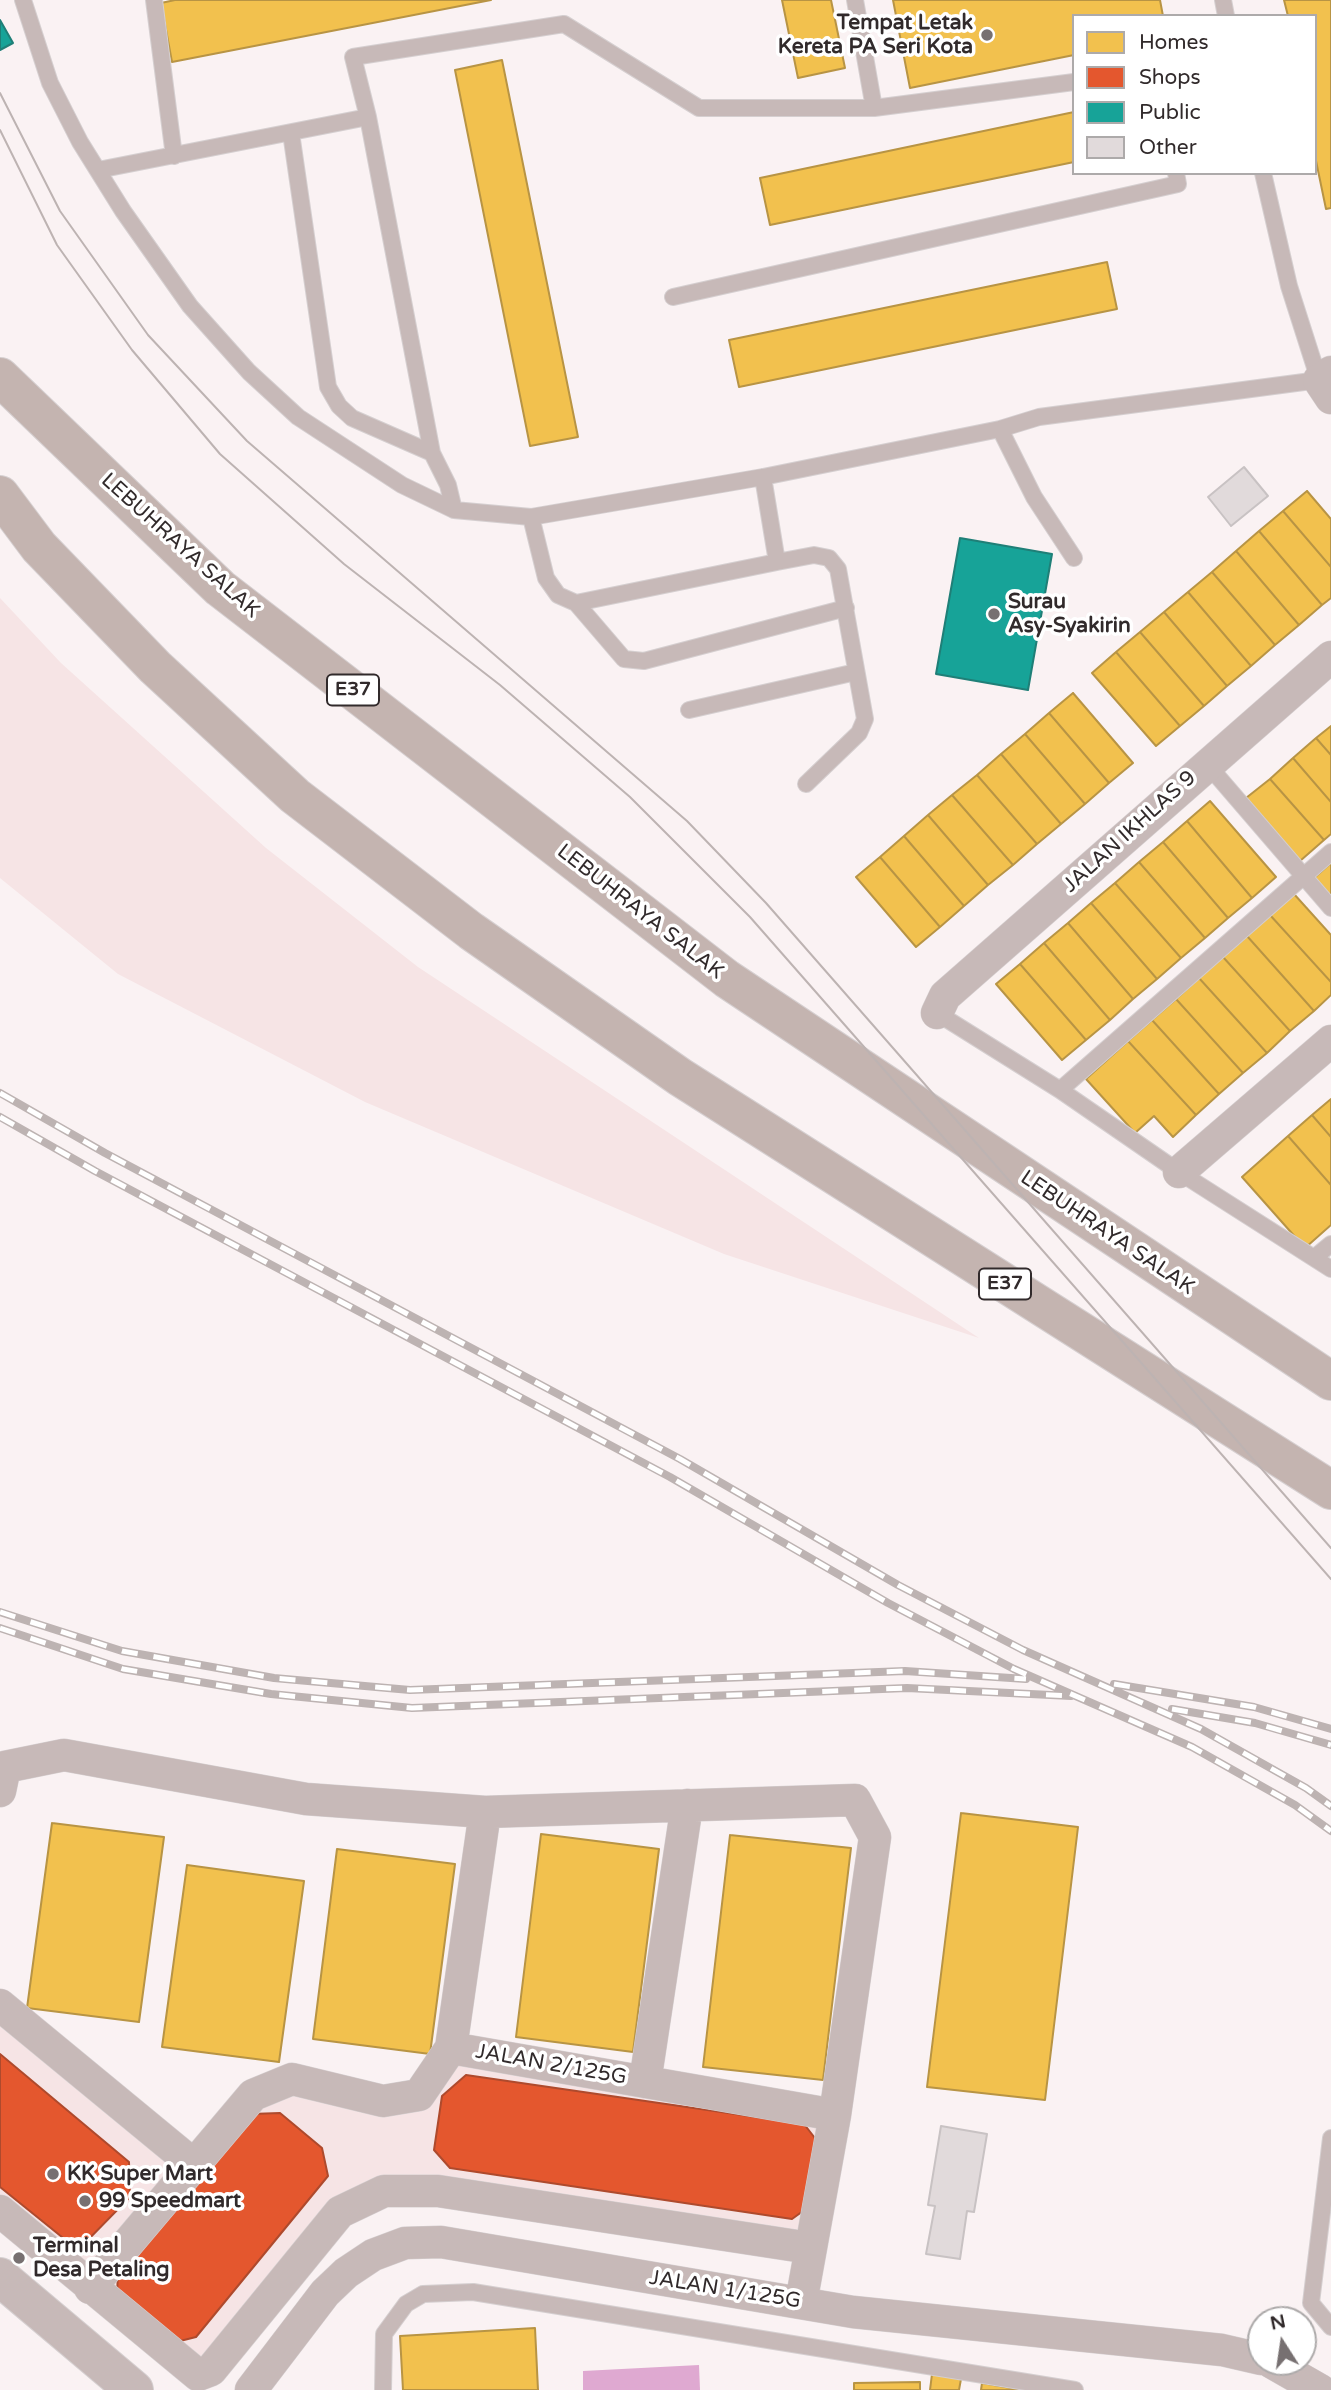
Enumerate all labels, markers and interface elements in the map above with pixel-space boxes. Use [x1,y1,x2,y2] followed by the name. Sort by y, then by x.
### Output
[778,10,973,60] place label: Tempat Letak Kereta PA Seri Kota
[1072,14,1317,175] legend
[979,27,995,43] marker: Tempat Letak Kereta PA Seri Kota
[1139,30,1209,55] text: Homes
[1139,65,1201,90] text: Shops
[1139,100,1201,125] text: Public
[1139,135,1197,160] text: Other
[96,468,264,624] street label: LEBUHRAYA SALAK
[1008,589,1131,639] place label: Surau Asy-Syakirin
[986,606,1002,622] marker: Surau Asy-Syakirin
[327,674,379,706] road number: E37
[1058,766,1202,898] street label: JALAN IKHLAS 9
[552,839,728,985] street label: LEBUHRAYA SALAK
[1015,1165,1199,1301] street label: LEBUHRAYA SALAK
[979,1268,1031,1300] road number: E37
[473,2039,629,2091] street label: JALAN 2/125G
[67,2161,213,2187] place label: KK Super Mart
[45,2166,61,2182] marker: KK Super Mart
[99,2188,241,2214] place label: 99 Speedmart
[77,2193,93,2209] marker: 99 Speedmart
[33,2233,170,2283] place label: Terminal Desa Petaling
[11,2250,27,2266] marker: Terminal Desa Petaling
[647,2266,803,2314] street label: JALAN 1/125G
[1247,2306,1317,2376] north arrow
[1268,2310,1288,2335] text: N

